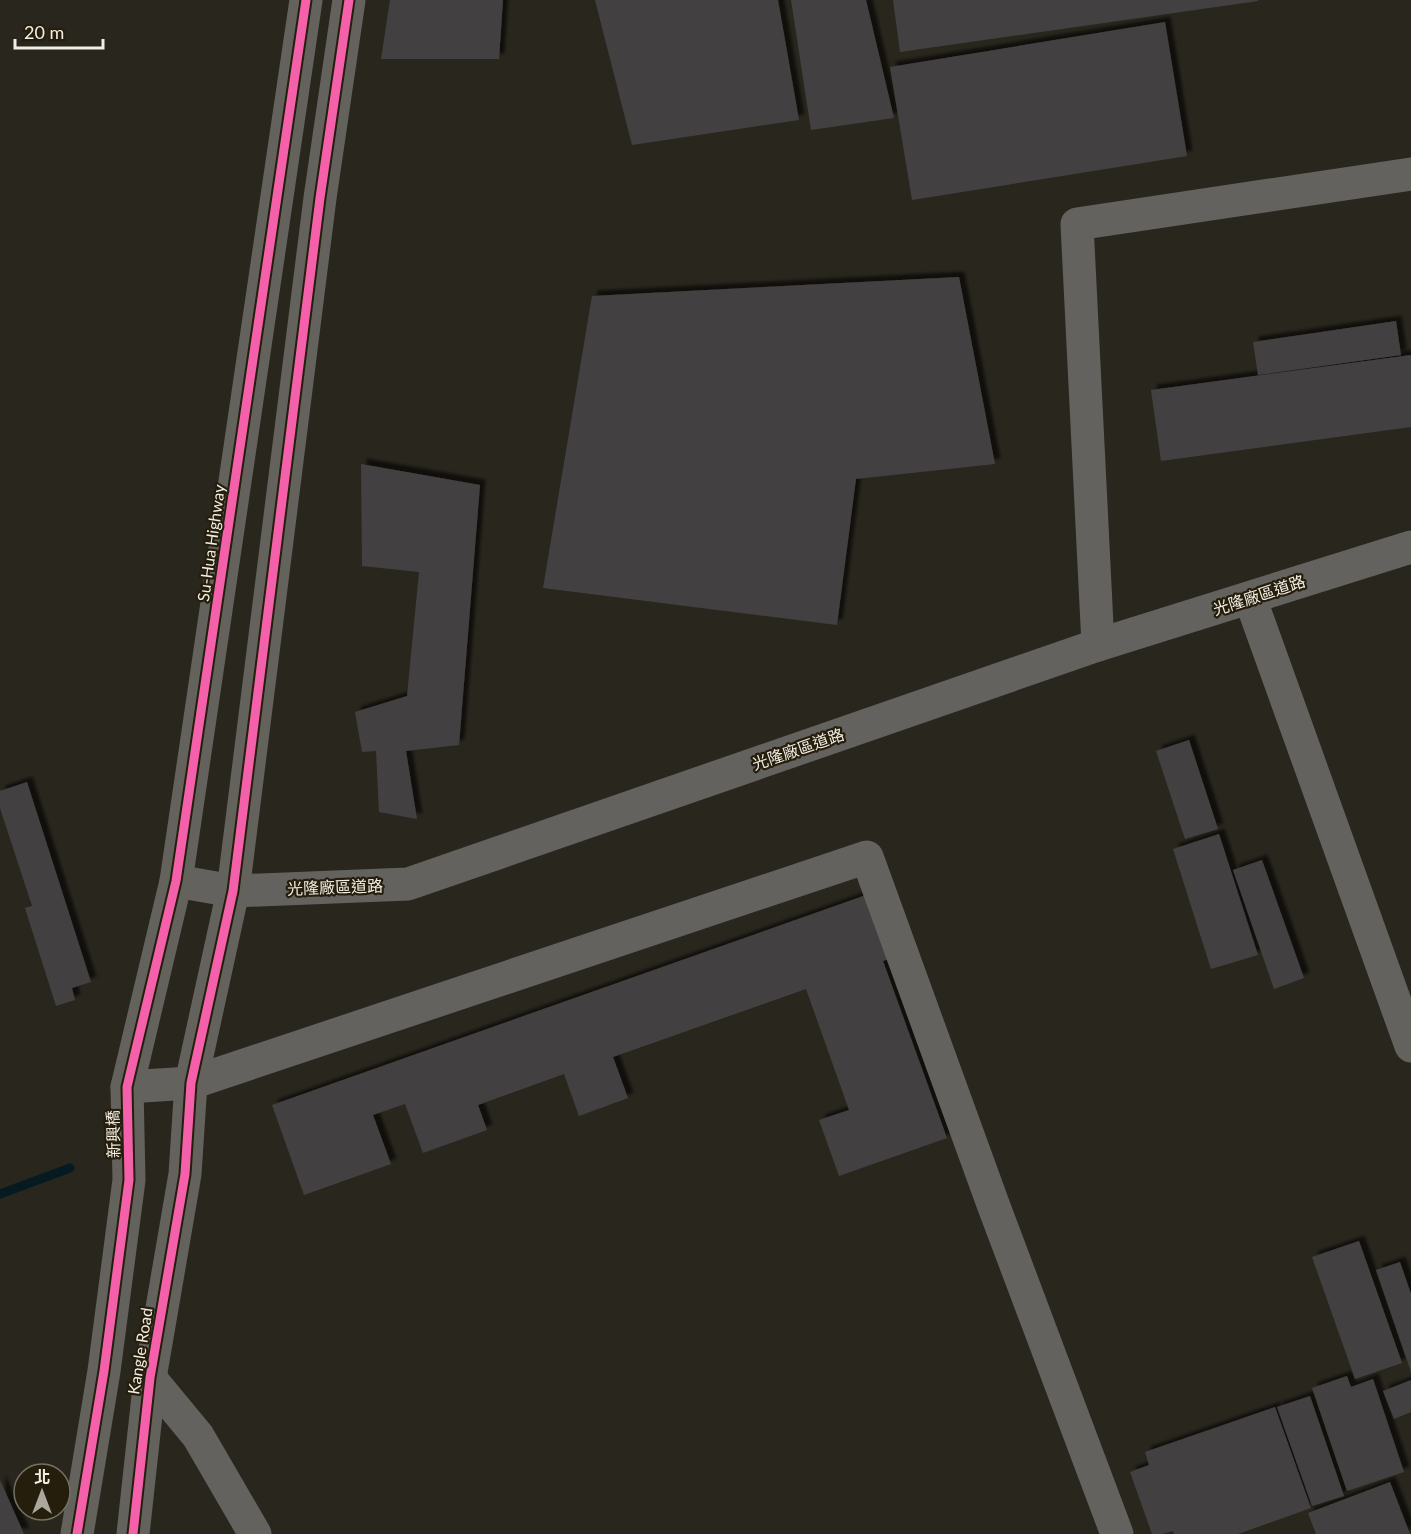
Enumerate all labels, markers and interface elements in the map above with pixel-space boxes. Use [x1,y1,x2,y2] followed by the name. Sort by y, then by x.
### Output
[15,12,104,50] scale bar
[24,21,64,43] text: 20 m
[193,482,228,603] street label: Su-Hua Highway
[1210,571,1307,618] street label: 光隆廠區道路
[749,724,846,773] street label: 光隆廠區道路
[287,875,383,898] street label: 光隆廠區道路
[103,1110,122,1158] street label: 新興橋
[123,1306,156,1396] street label: Kangle Road
[12,1462,72,1522] north arrow
[34,1467,50,1486] text: 北

